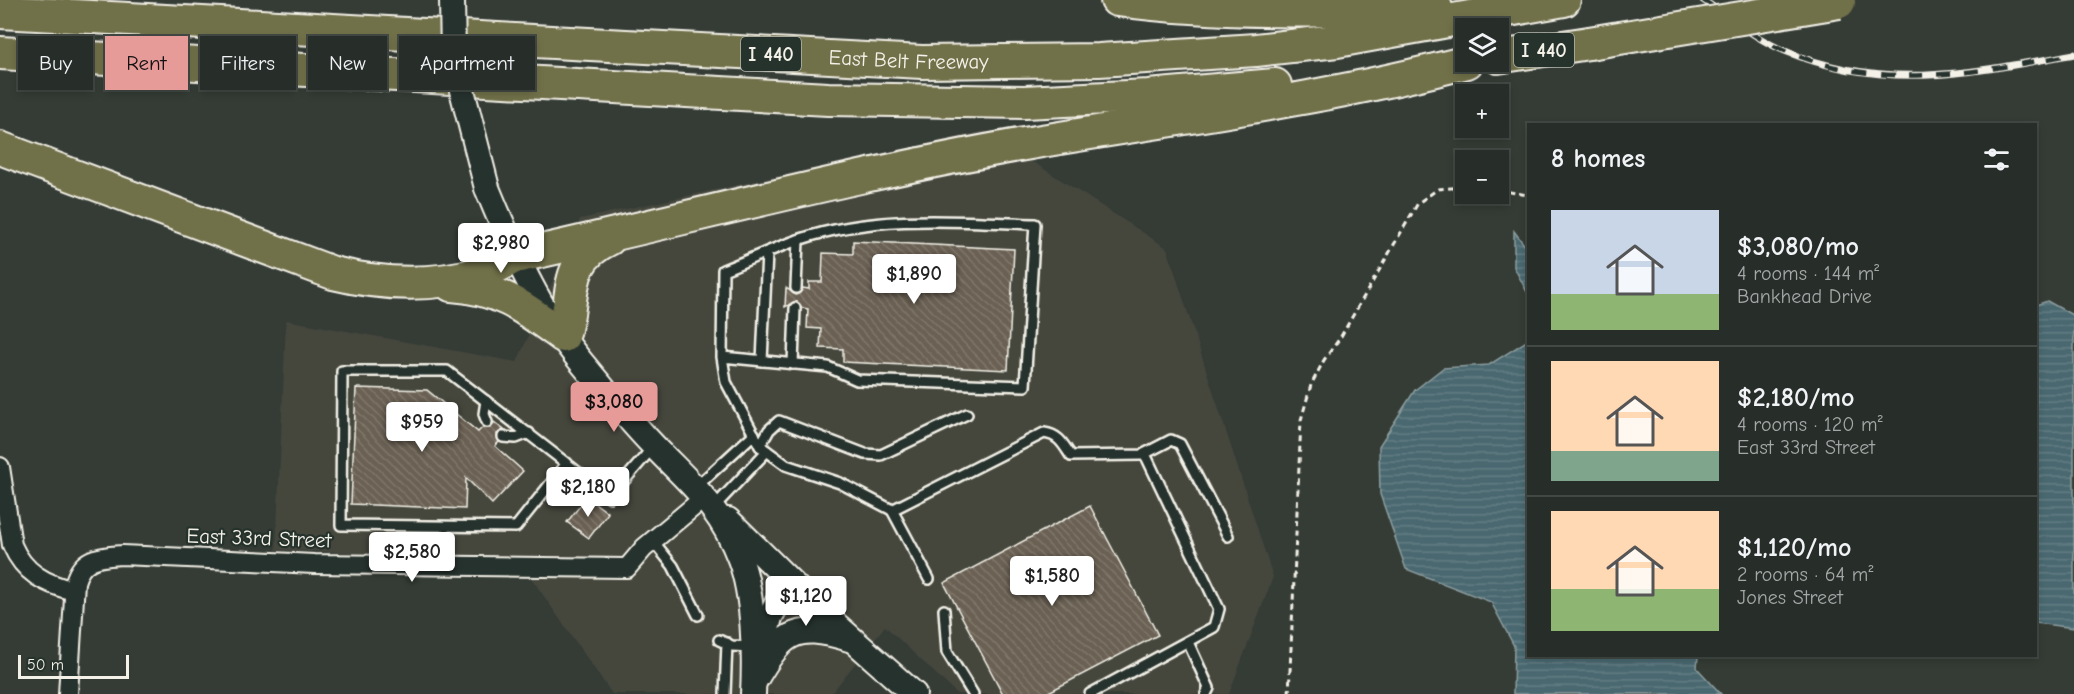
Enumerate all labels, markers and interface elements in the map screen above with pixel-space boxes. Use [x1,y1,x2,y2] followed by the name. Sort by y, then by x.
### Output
[1455,18,1509,204] map controls
[1455,18,1509,72] button: layers
[1514,33,1574,67] road number: I 440
[18,36,93,90] chip: Buy
[105,36,188,90] chip: Rent
[200,36,296,90] chip: Filters
[308,36,387,90] chip: New
[399,36,535,90] chip: Apartment
[741,37,801,71] road number: I 440
[828,45,989,74] street label: East Belt Freeway
[1455,84,1509,138] button: +
[1980,143,2013,176] icon: filters
[1551,144,1645,174] text: 8 homes
[1455,150,1509,204] button: −
[452,223,550,274] pin: $2,980
[472,231,530,254] text: $2,980
[1737,232,1859,262] text: $3,080/mo
[1599,234,1671,306] icon: home
[865,254,963,305] pin: $1,890
[886,262,942,285] text: $1,890
[1737,262,1879,285] text: 4 rooms · 144 m²
[1737,285,1872,308] text: Bankhead Drive
[565,382,663,433] pin: $3,080
[1737,383,1855,413] text: $2,180/mo
[1599,385,1671,457] icon: home
[585,390,643,413] text: $3,080
[386,402,458,453] pin: $959
[400,410,444,433] text: $959
[1737,413,1883,436] text: 4 rooms · 120 m²
[1737,436,1875,459] text: East 33rd Street
[539,467,637,518] pin: $2,180
[560,475,616,498] text: $2,180
[186,523,333,553] street label: East 33rd Street
[363,532,461,583] pin: $2,580
[1737,533,1851,563] text: $1,120/mo
[1599,535,1671,607] icon: home
[383,540,441,563] text: $2,580
[1003,556,1101,607] pin: $1,580
[1737,563,1873,586] text: 2 rooms · 64 m²
[1024,564,1080,587] text: $1,580
[757,576,855,627] pin: $1,120
[780,584,832,607] text: $1,120
[1737,586,1843,609] text: Jones Street
[18,652,129,680] scale bar
[27,656,64,674] text: 50 m

